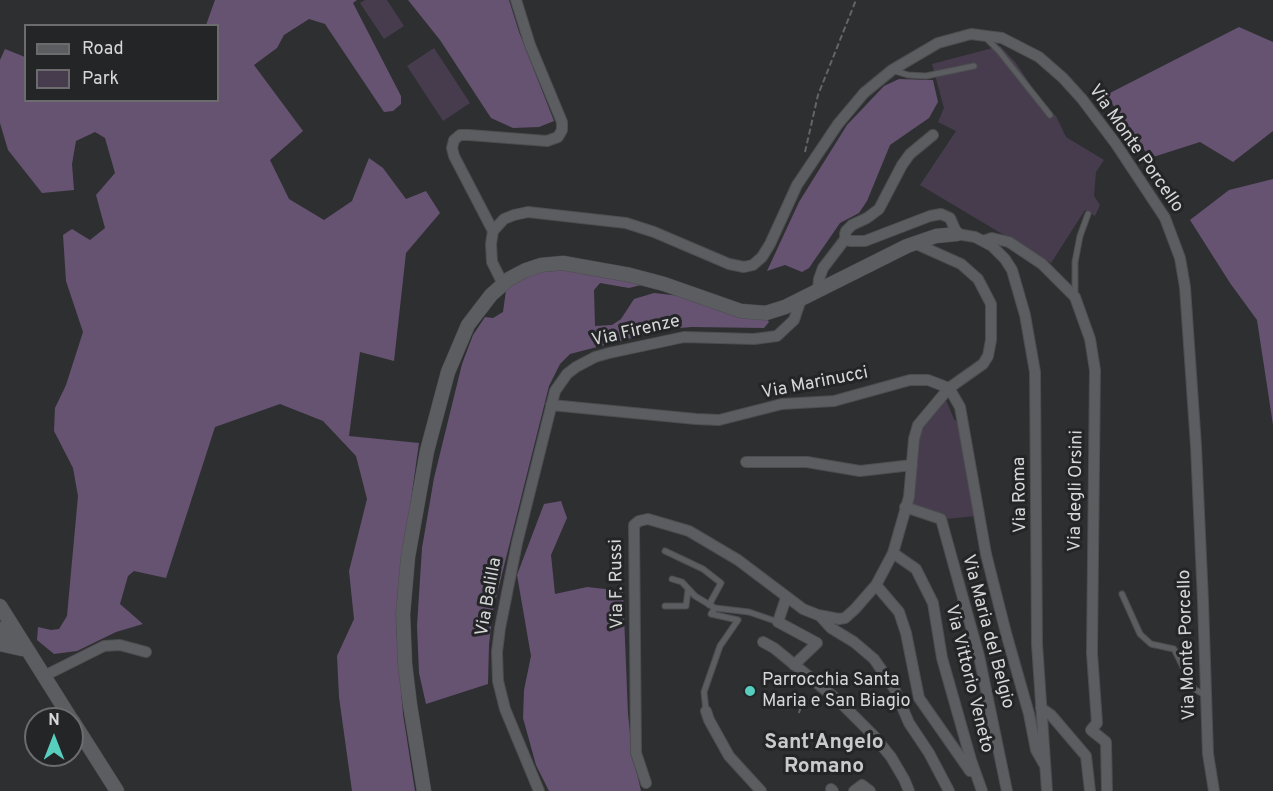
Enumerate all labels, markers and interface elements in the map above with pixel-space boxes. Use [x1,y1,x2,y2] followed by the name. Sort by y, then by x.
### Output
[24,24,219,102] legend
[82,38,124,61] text: Road
[82,68,119,91] text: Park
[1083,81,1187,217] street label: Via Monte Porcello
[590,311,682,353] street label: Via Firenze
[760,363,870,405] street label: Via Marinucci
[1065,430,1089,552] street label: Via degli Orsini
[1010,457,1032,533] street label: Via Roma
[606,539,630,629] street label: Via F. Russi
[956,553,1018,711] street label: Via Maria del Belgio
[472,556,508,638] street label: Via Balilla
[1175,569,1201,721] street label: Via Monte Porcello
[939,603,997,755] street label: Via Vittorio Veneto
[762,670,910,712] place label: Parrocchia Santa Maria e San Biagio
[743,684,757,698] marker: Parrocchia Santa Maria e San Biagio
[24,707,84,767] north arrow
[48,711,60,731] text: N
[764,731,884,781] district label: Sant'Angelo Romano

